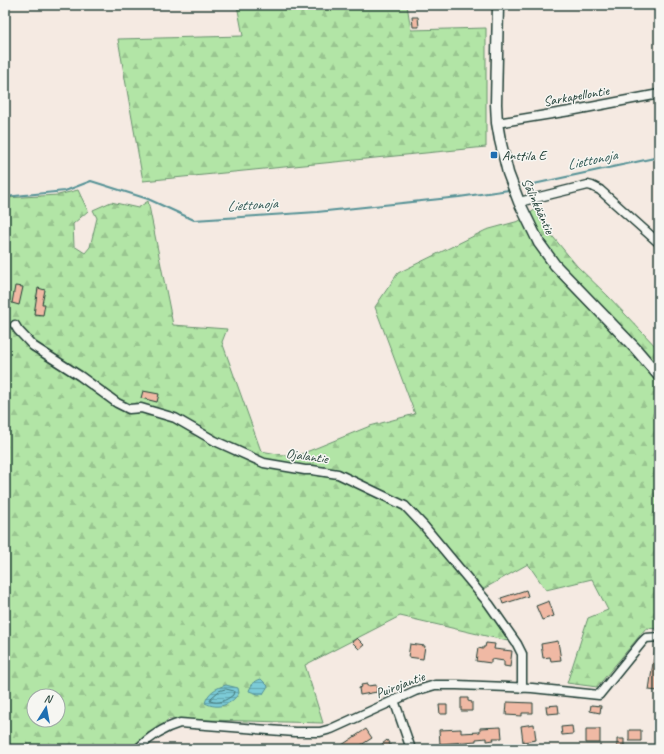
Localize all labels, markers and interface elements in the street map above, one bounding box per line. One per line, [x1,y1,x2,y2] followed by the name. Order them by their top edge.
[542,82,611,110] street label: Sarkapellontie
[565,145,621,175] water label: Liettonoja
[502,147,547,164] place label: Anttila E
[489,150,499,160] marker: Anttila E
[518,175,559,238] street label: Sälinkääntie
[226,194,280,216] water label: Liettonoja
[285,445,331,468] street label: Ojalantie
[373,667,428,702] street label: Puirojantie
[26,688,66,728] north arrow
[43,691,55,706] text: N

